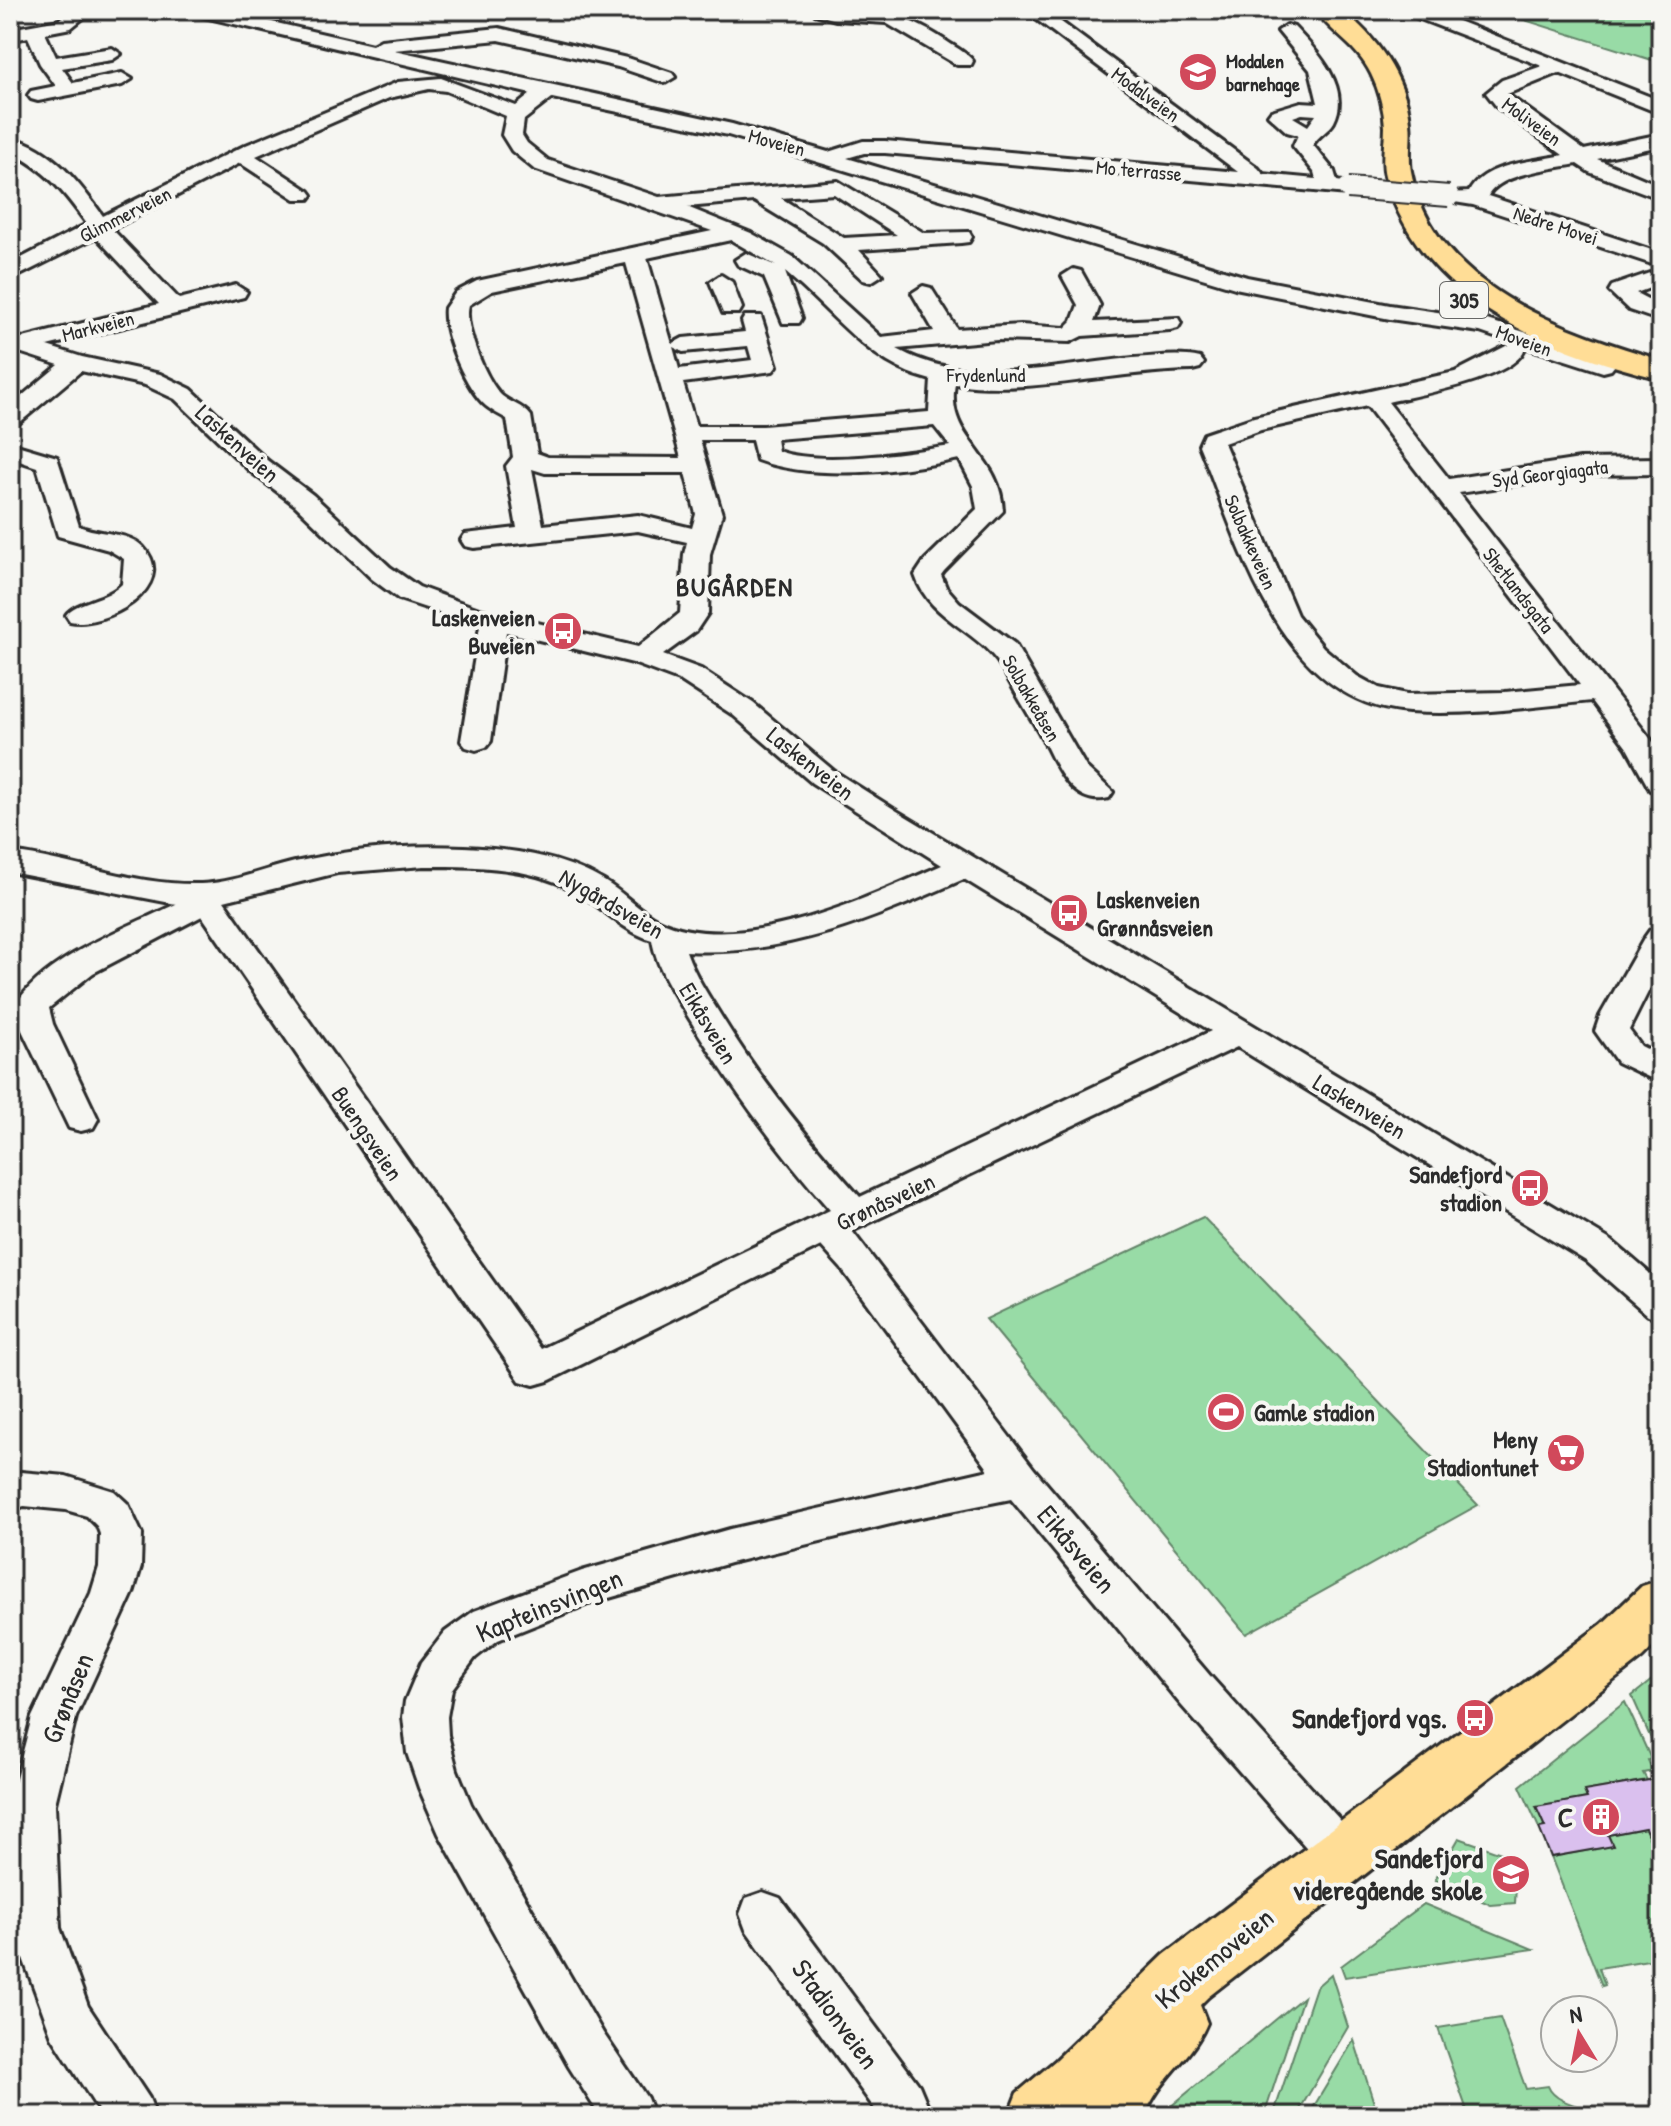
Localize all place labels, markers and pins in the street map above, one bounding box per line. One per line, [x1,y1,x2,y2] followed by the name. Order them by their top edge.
[1226,47,1300,98] place label: Modalen barnehage
[1177,51,1219,93] school or university icon: Modalen barnehage
[432,601,535,661] place label: Laskenveien Buveien
[542,610,584,652] bus stop icon: Laskenveien Buveien
[1097,883,1213,943] place label: Laskenveien Grønnåsveien
[1048,892,1090,934] bus stop icon: Laskenveien Grønnåsveien
[1409,1158,1503,1218] place label: Sandefjord stadion
[1509,1167,1551,1209] bus stop icon: Sandefjord stadion
[1205,1391,1247,1433] sports icon: Gamle stadion
[1254,1396,1375,1428] place label: Gamle stadion
[1428,1423,1539,1483] place label: Meny Stadiontunet
[1545,1432,1587,1474] supermarket icon: Meny Stadiontunet
[1454,1697,1496,1739] bus stop icon: Sandefjord vgs.
[1292,1699,1447,1738] place label: Sandefjord vgs.
[1580,1796,1622,1838] building icon: C
[1558,1798,1573,1836] place label: C
[1294,1839,1484,1910] place label: Sandefjord videregående skole
[1490,1853,1532,1895] school or university icon: Sandefjord videregående skole

